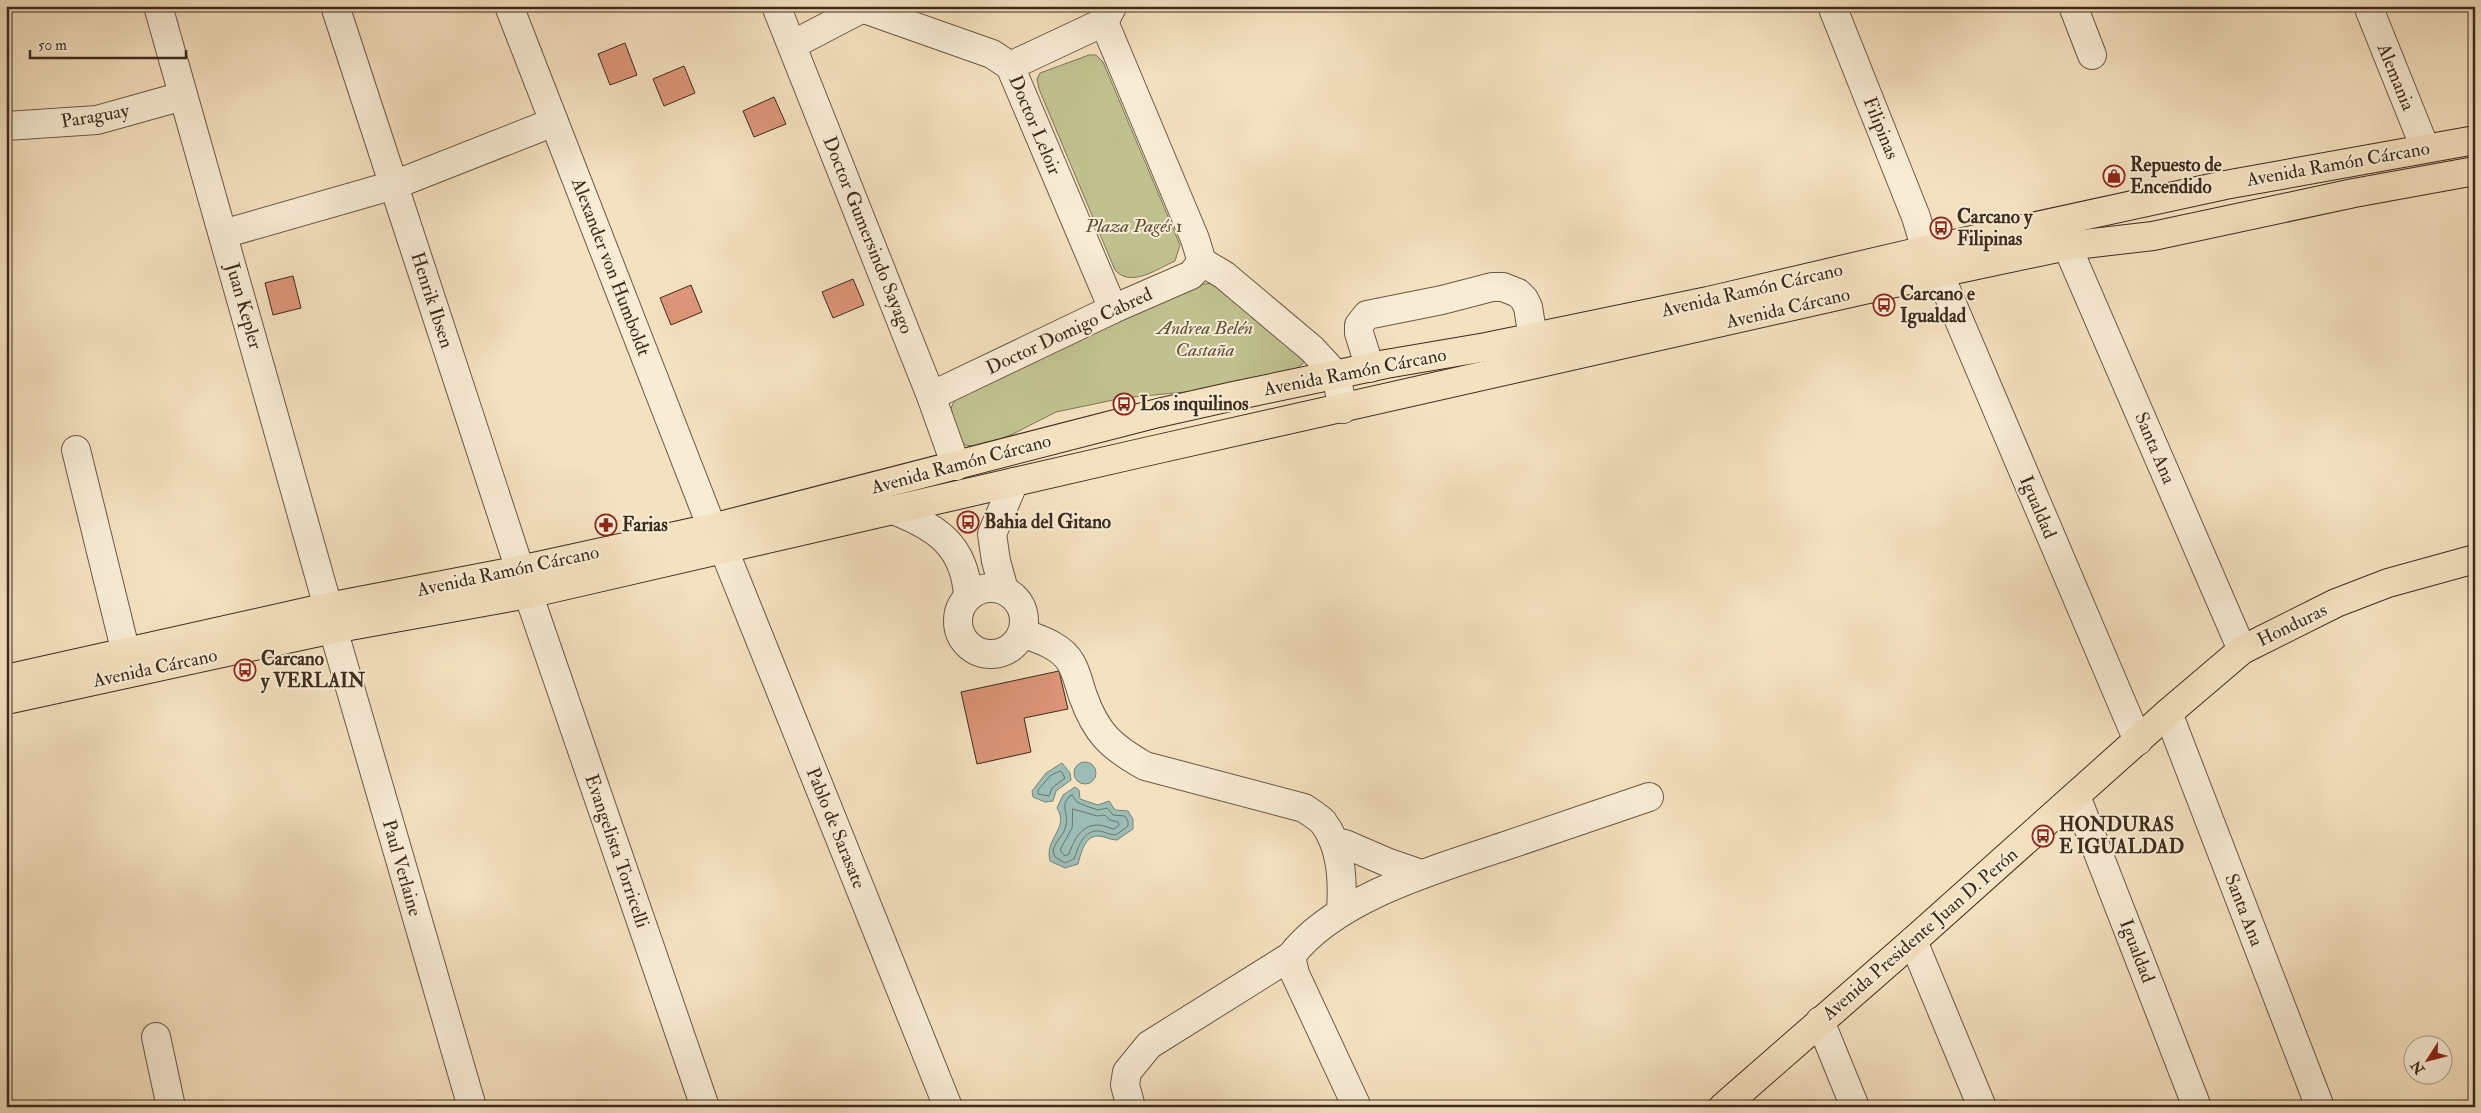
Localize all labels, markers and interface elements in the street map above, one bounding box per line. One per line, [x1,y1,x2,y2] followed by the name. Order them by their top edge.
[30,28,186,60] scale bar
[38,36,67,55] text: 50 m
[2371,39,2420,114] street label: Alemania
[1003,71,1067,179] street label: Doctor Leloir
[1857,93,1904,163] street label: Filipinas
[59,98,132,134] street label: Paraguay
[817,133,919,337] street label: Doctor Gumersindo Sayago
[2244,136,2431,192] street label: Avenida Ramón Cárcano
[2130,153,2222,199] place label: Repuesto de Encendido
[2102,164,2126,188] shop icon: Repuesto de Encendido
[566,174,656,359] street label: Alexander von Humboldt
[1957,205,2033,252] place label: Carcano y Filipinas
[1084,214,1183,238] park label: Plaza Pagés 1
[1929,216,1953,240] bus stop icon: Carcano y Filipinas
[405,249,459,351] street label: Henrik Ibsen
[1658,257,1845,323] street label: Avenida Ramón Cárcano
[219,259,268,352] street label: Juan Kepler
[982,282,1157,380] street label: Doctor Domigo Cabred
[1723,282,1852,334] street label: Avenida Cárcano
[1900,282,1975,329] place label: Carcano e Igualdad
[1872,293,1896,317] bus stop icon: Carcano e Igualdad
[1155,316,1253,362] park label: Andrea Belén Castaña
[1261,343,1448,402] street label: Avenida Ramón Cárcano
[1112,392,1136,416] bus stop icon: Los inquilinos
[1140,392,1249,417] place label: Los inquilinos
[2129,408,2181,488] street label: Santa Ana
[867,428,1054,500] street label: Avenida Ramón Cárcano
[2014,472,2062,543] street label: Igualdad
[956,510,980,534] bus stop icon: Bahia del Gitano
[984,510,1111,534] place label: Bahia del Gitano
[594,513,618,537] pharmacy icon: Farias
[622,513,668,537] place label: Farias
[414,540,601,602] street label: Avenida Ramón Cárcano
[2253,598,2331,652] street label: Honduras
[90,643,219,693] street label: Avenida Cárcano
[260,647,366,694] place label: Carcano y VERLAIN
[233,658,257,682] bus stop icon: Carcano y VERLAIN
[801,764,871,892] street label: Pablo de Sarasate
[579,771,655,931] street label: Evangelista Torricelli
[2059,813,2184,859] place label: HONDURAS E IGUALDAD
[377,817,427,919] street label: Paul Verlaine
[2031,824,2055,848] bus stop icon: HONDURAS E IGUALDAD
[1816,842,2023,1026] street label: Avenida Presidente Juan D. Perón
[2219,870,2269,950] street label: Santa Ana
[2114,916,2160,987] street label: Igualdad
[2404,1036,2454,1086] north arrow
[2407,1057,2429,1078] text: N

